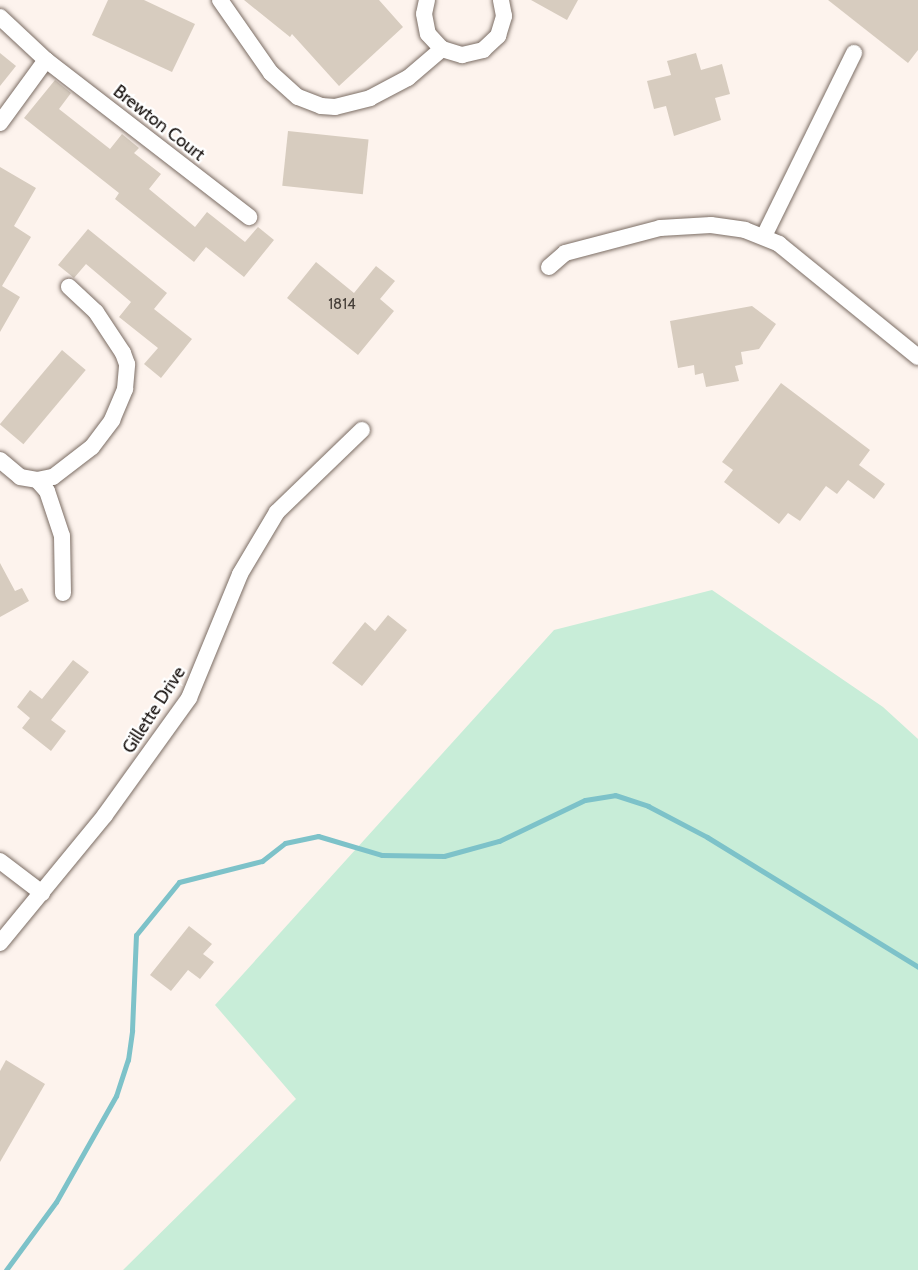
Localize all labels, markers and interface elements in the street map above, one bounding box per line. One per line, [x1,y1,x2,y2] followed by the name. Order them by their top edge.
[109,81,209,165] street label: Brewton Court
[328,296,356,314] house number: 1814
[118,663,190,757] street label: Gillette Drive

